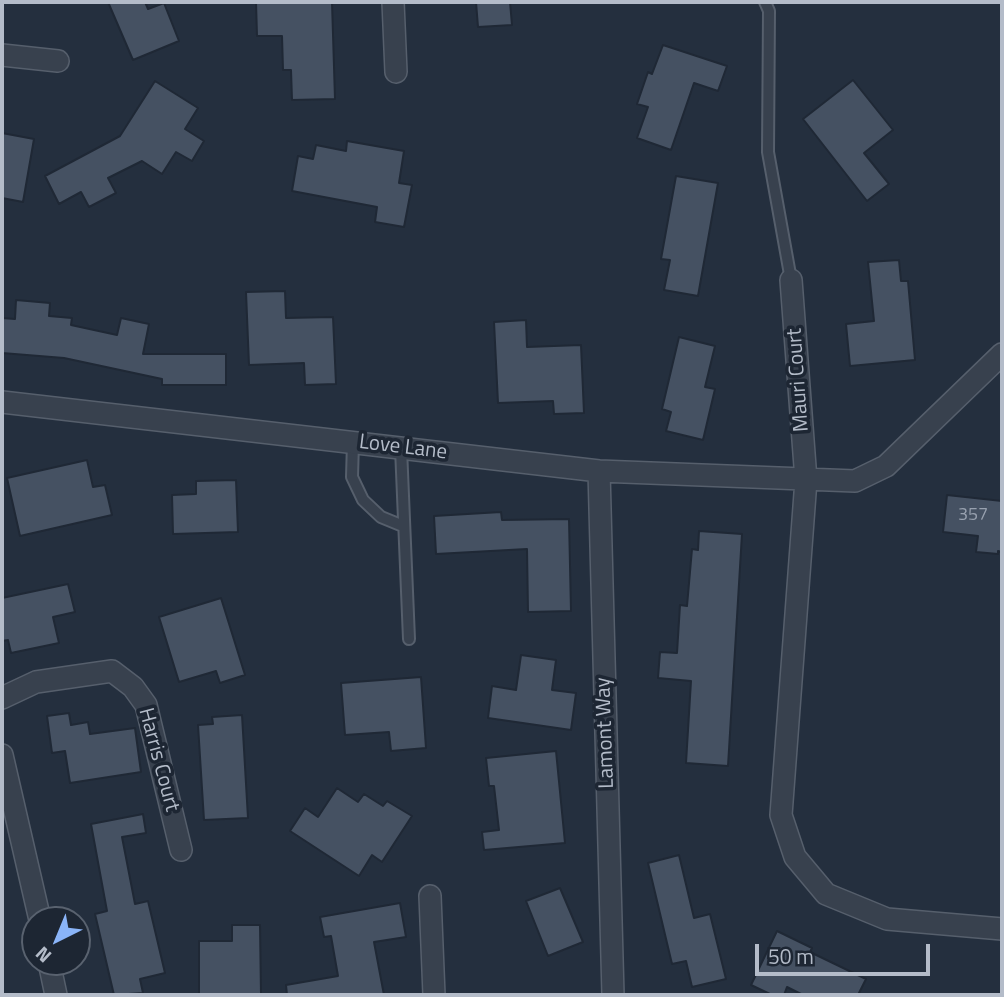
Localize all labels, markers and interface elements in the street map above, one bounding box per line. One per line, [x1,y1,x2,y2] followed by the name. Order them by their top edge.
[783,327,815,433] street label: Mauri Court
[358,430,448,466] street label: Love Lane
[958,505,988,527] house number: 357
[591,677,621,789] street label: Lamont Way
[132,705,184,815] street label: Harris Court
[21,906,91,976] north arrow
[759,930,934,974] scale bar
[28,940,57,970] text: N
[768,940,814,972] text: 50 m

